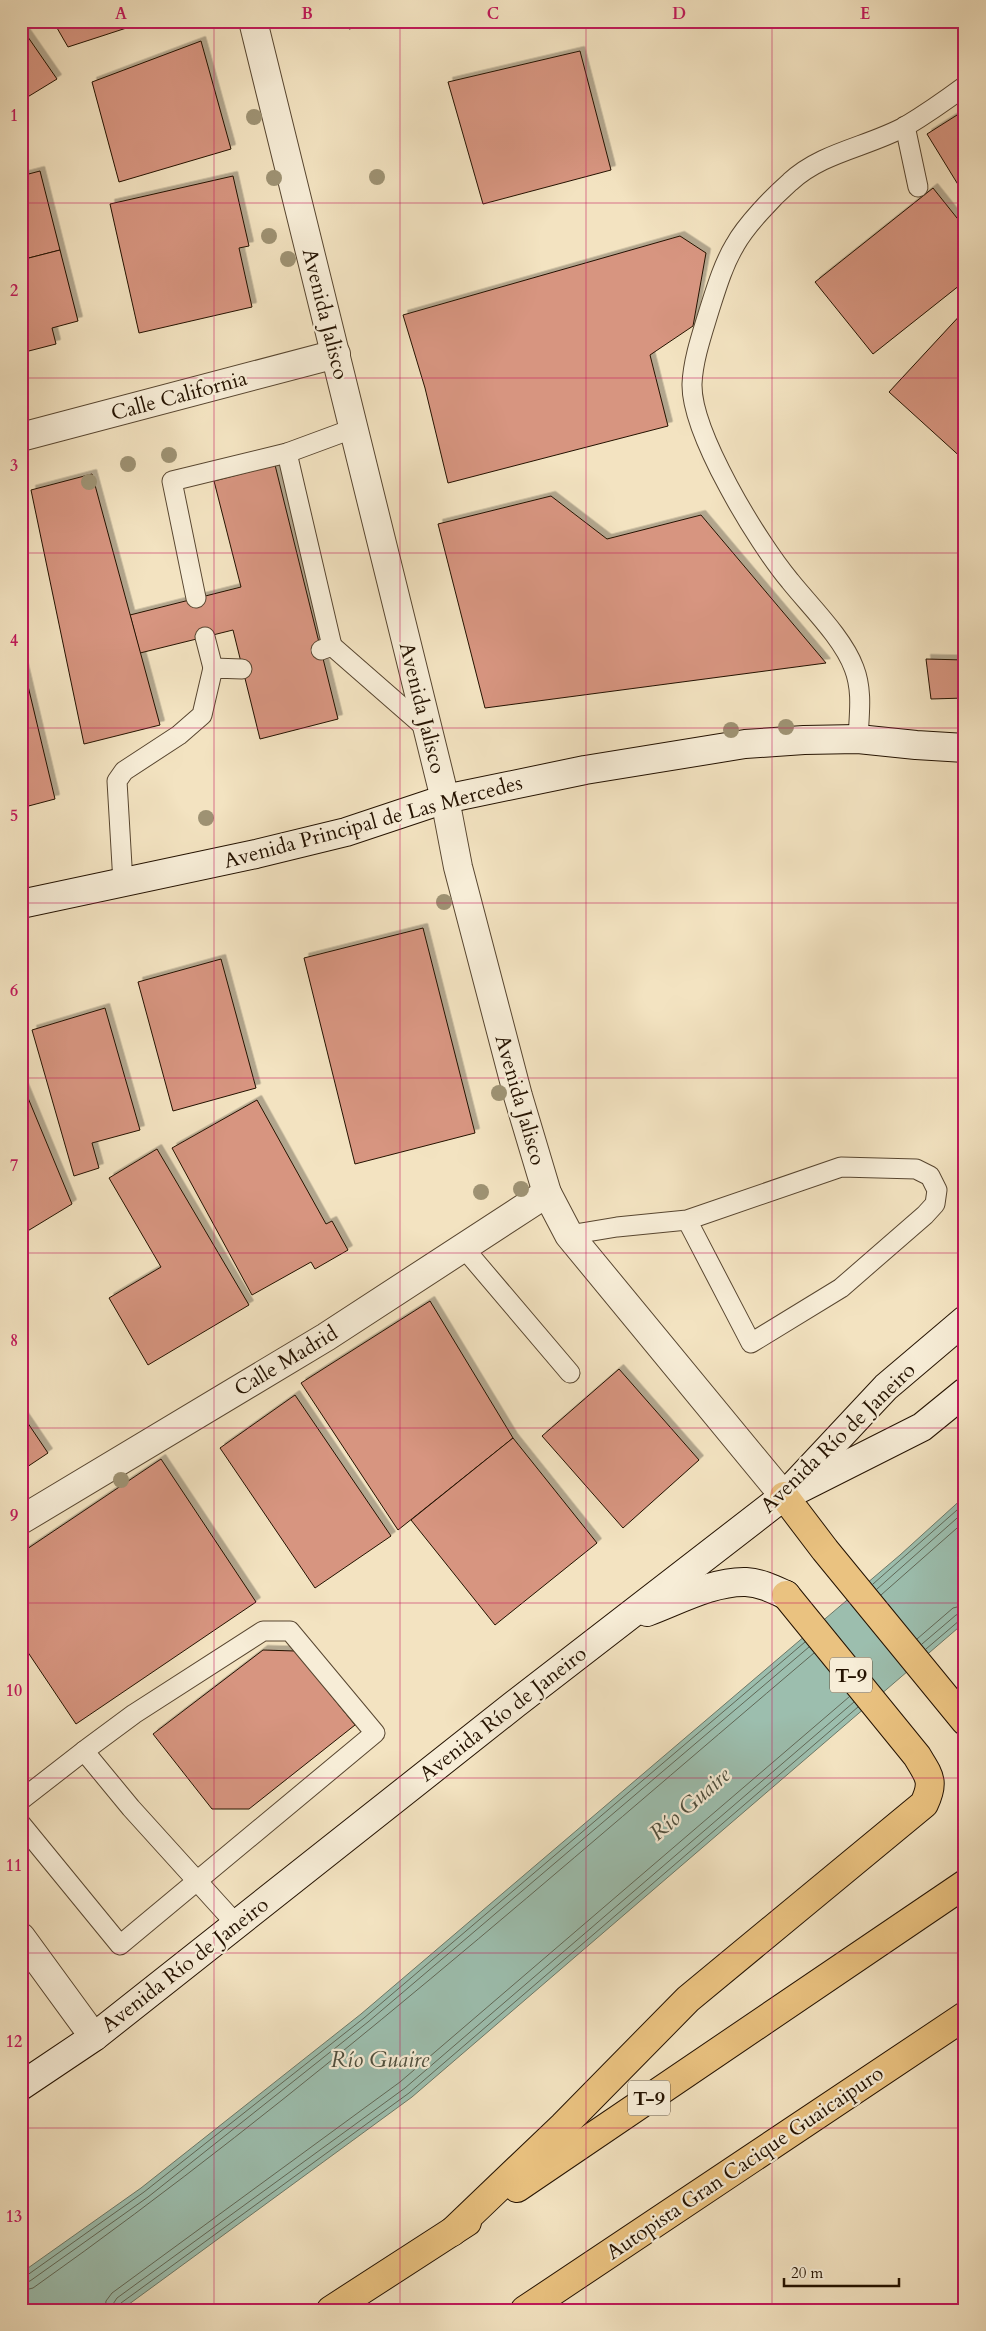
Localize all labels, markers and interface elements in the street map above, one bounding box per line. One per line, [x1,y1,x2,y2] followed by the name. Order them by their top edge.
[115,3,127,25] text: A
[301,3,313,25] text: B
[487,3,499,25] text: C
[672,3,686,25] text: D
[860,3,870,25] text: E
[10,105,18,127] text: 1
[295,245,355,383] street label: Avenida Jalisco
[10,280,18,302] text: 2
[108,364,250,428] street label: Calle California
[10,455,18,477] text: 3
[10,630,18,652] text: 4
[392,639,452,777] street label: Avenida Jalisco
[220,768,526,876] street label: Avenida Principal de Las Mercedes
[10,805,18,827] text: 5
[10,980,18,1002] text: 6
[488,1031,552,1169] street label: Avenida Jalisco
[10,1155,18,1177] text: 7
[229,1319,343,1403] street label: Calle Madrid
[10,1330,18,1352] text: 8
[754,1356,922,1520] street label: Avenida Río de Janeiro
[10,1505,18,1527] text: 9
[413,1639,593,1789] street label: Avenida Río de Janeiro
[830,1658,872,1692] road number: T-9
[6,1680,22,1702] text: 10
[643,1760,737,1848] water label: Río Guaire
[6,1855,22,1877] text: 11
[95,1890,275,2040] street label: Avenida Río de Janeiro
[6,2031,22,2053] text: 12
[331,2045,430,2075] water label: Río Guaire
[601,2059,889,2267] street label: Autopista Gran Cacique Guaicaipuro
[628,2080,670,2116] road number: T-9
[6,2206,22,2228] text: 13
[784,2256,898,2288] scale bar
[791,2263,823,2283] text: 20 m

